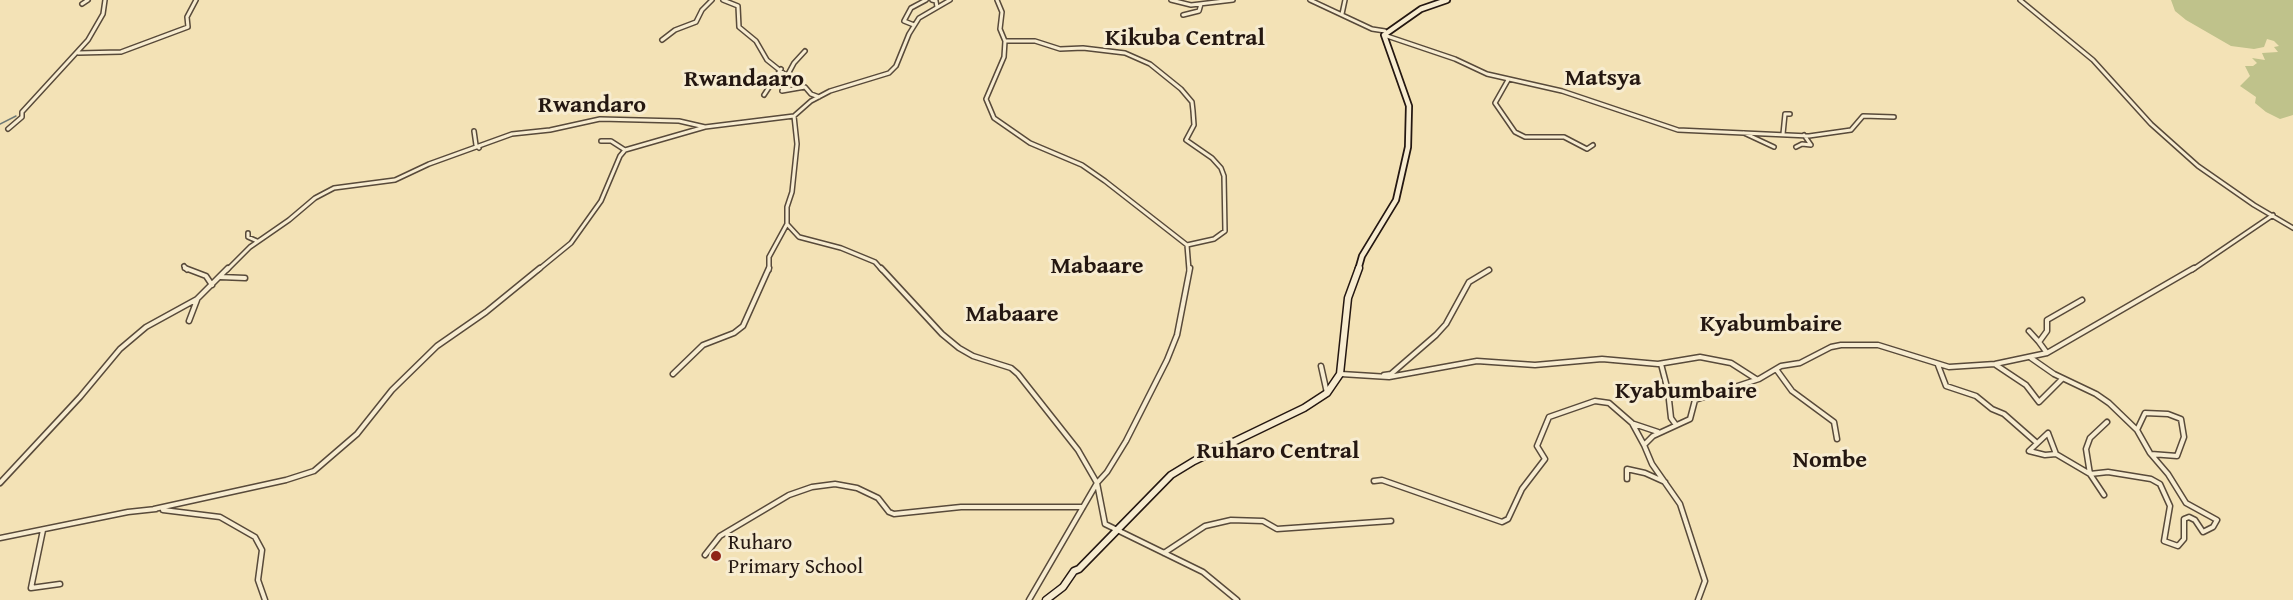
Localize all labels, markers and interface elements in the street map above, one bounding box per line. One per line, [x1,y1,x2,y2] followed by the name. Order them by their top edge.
[1105,25,1265,53] district label: Kikuba Central
[1565,65,1641,93] district label: Matsya
[684,66,804,94] district label: Rwandaaro
[538,92,646,120] district label: Rwandaro
[1050,253,1144,281] district label: Mabaare
[965,301,1059,329] district label: Mabaare
[1700,311,1842,339] district label: Kyabumbaire
[1615,378,1757,406] district label: Kyabumbaire
[1196,438,1360,466] district label: Ruharo Central
[1793,447,1867,475] district label: Nombe
[728,531,863,581] place label: Ruharo Primary School
[709,549,723,563] marker: Ruharo Primary School

